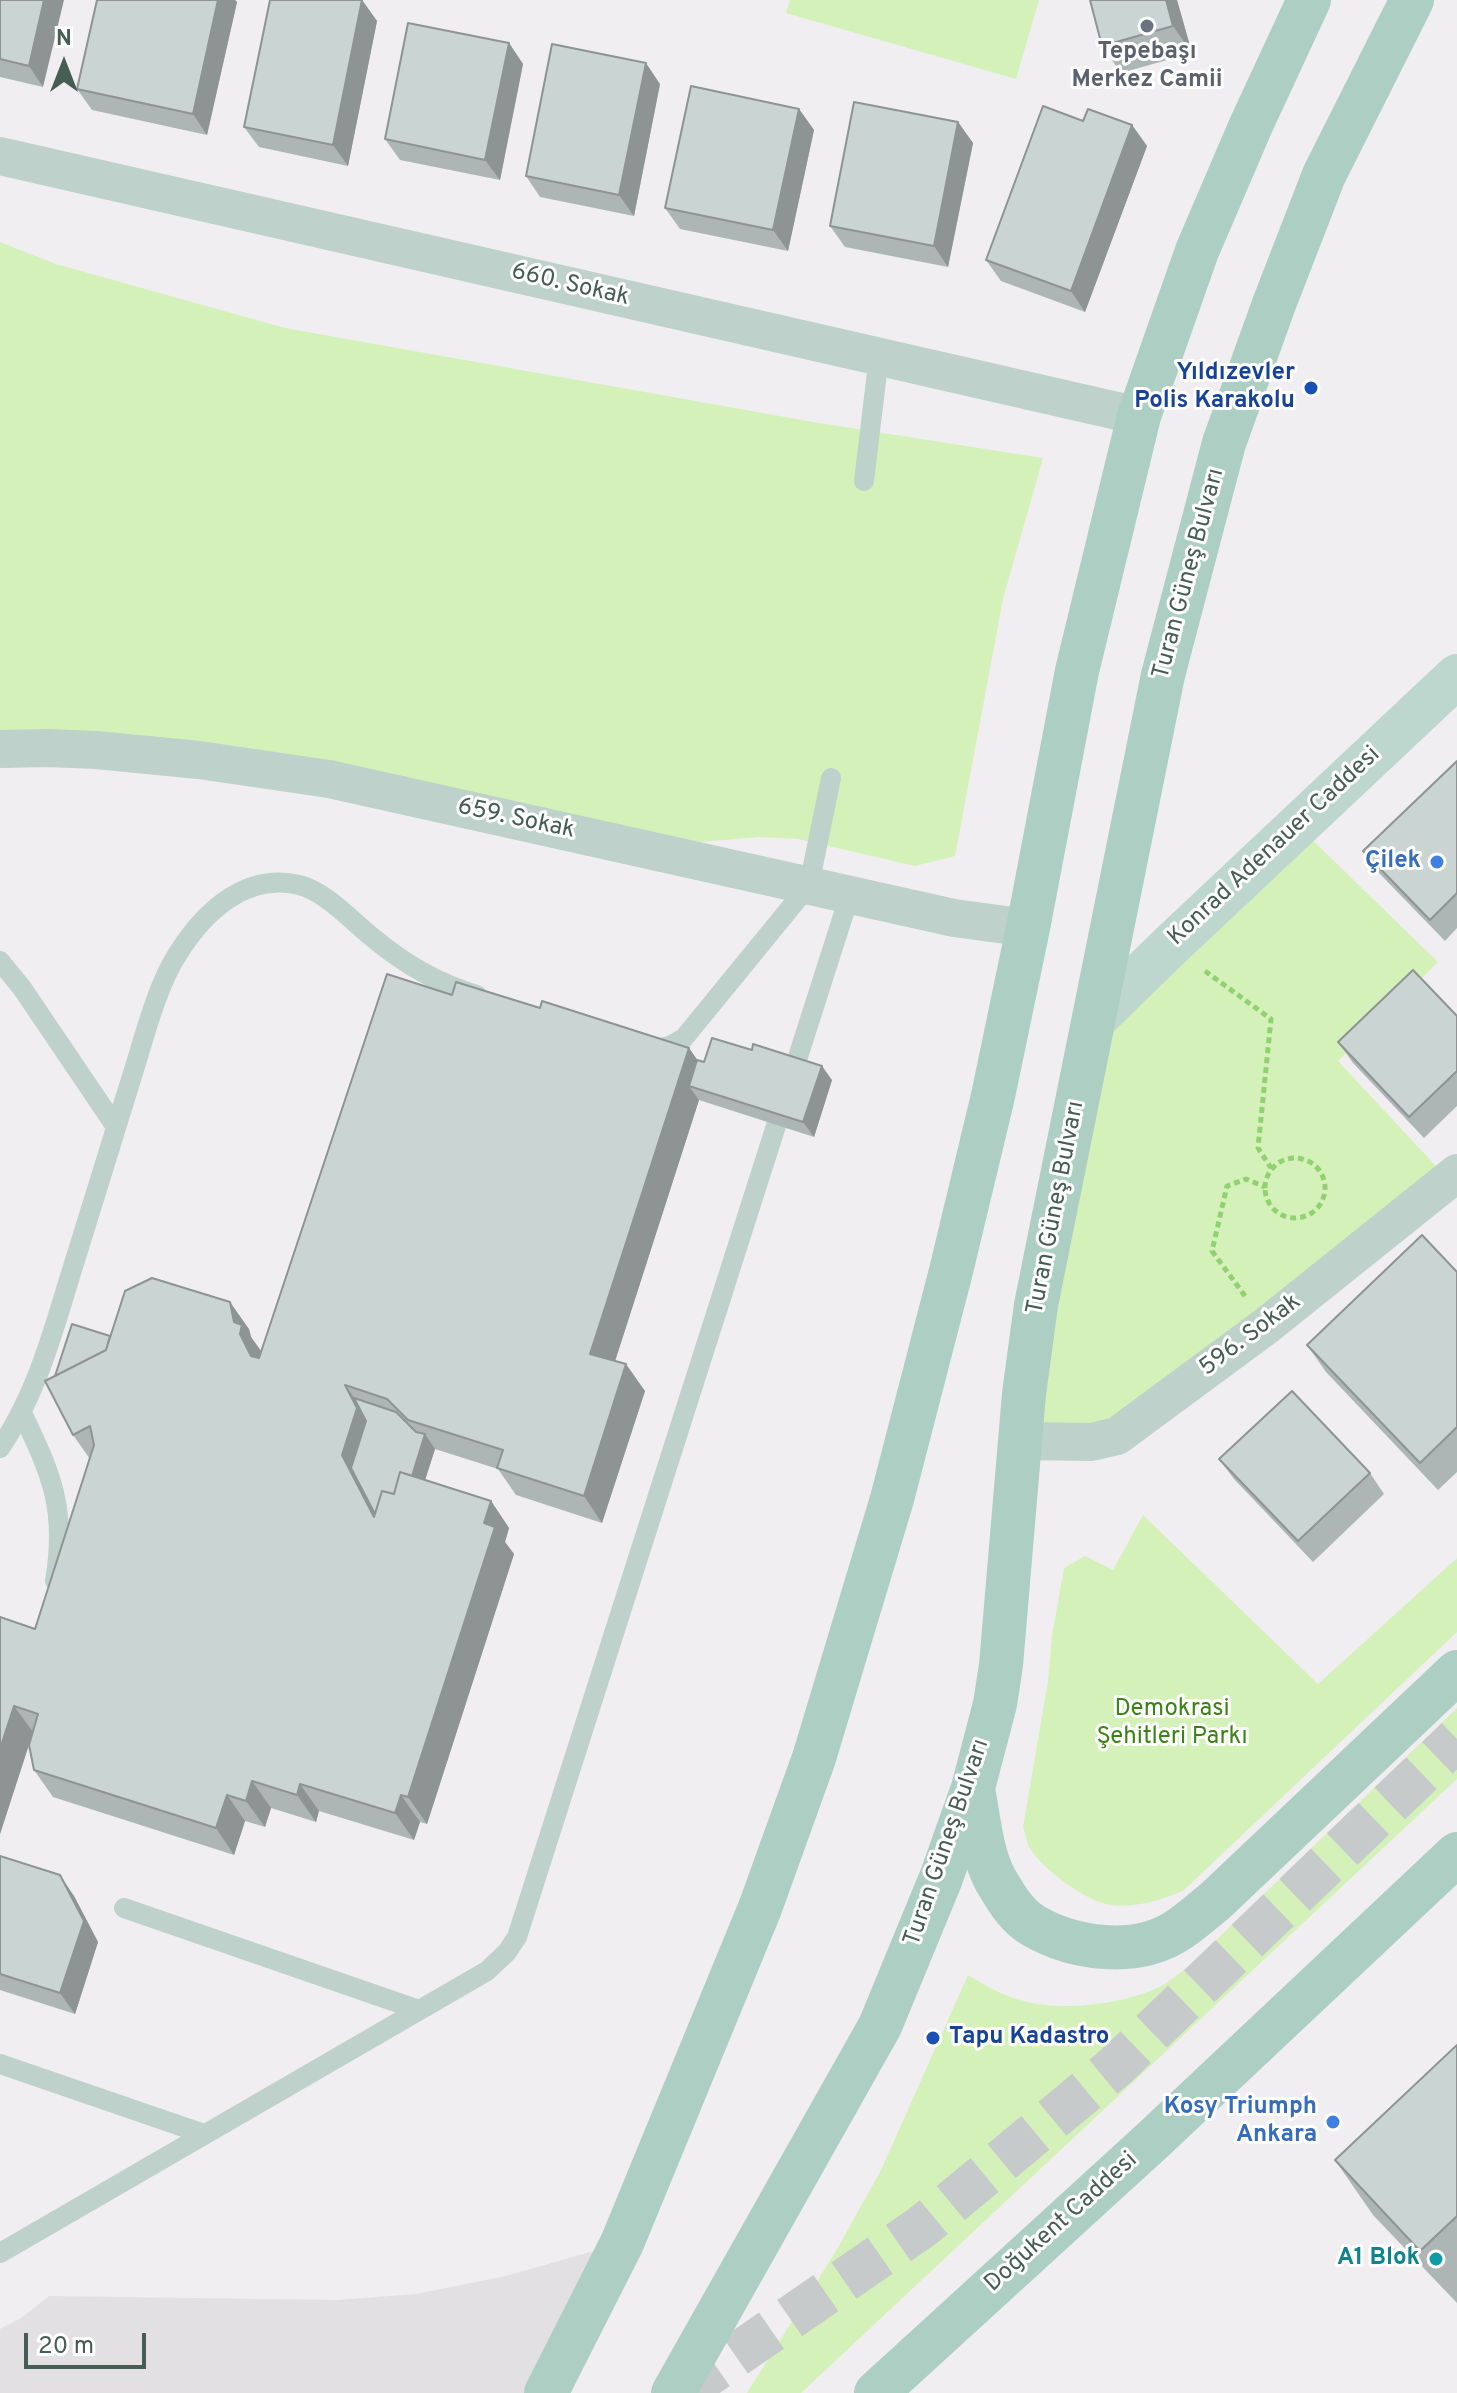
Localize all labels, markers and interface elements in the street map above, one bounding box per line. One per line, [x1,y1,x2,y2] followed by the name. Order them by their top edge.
[1138,17,1156,35] marker: Tepebaşı Merkez Camii
[24,24,104,104] north arrow
[56,26,72,53] text: N
[1071,39,1223,95] place label: Tepebaşı Merkez Camii
[508,258,632,314] street label: 660. Sokak
[1134,360,1295,416] place label: Yıldızevler Polis Karakolu
[1302,379,1320,397] marker: Yıldızevler Polis Karakolu
[1148,466,1232,682] street label: Turan Güneş Bulvarı
[1163,741,1387,953] street label: Konrad Adenauer Caddesi
[455,794,577,846] street label: 659. Sokak
[1365,848,1421,876] place label: Çilek
[1428,853,1446,871] marker: Çilek
[1022,1099,1092,1317] street label: Turan Güneş Bulvarı
[1195,1289,1307,1383] street label: 596. Sokak
[1096,1696,1248,1752] park label: Demokrasi Şehitleri Parkı
[899,1736,997,1950] street label: Turan Güneş Bulvarı
[949,2024,1109,2052] place label: Tapu Kadastro
[924,2029,942,2047] marker: Tapu Kadastro
[1164,2094,1317,2150] place label: Kosy Triumph Ankara
[1324,2113,1342,2131] marker: Kosy Triumph Ankara
[980,2147,1144,2299] street label: Doğukent Caddesi
[1337,2245,1420,2273] place label: A1 Blok
[1427,2250,1445,2268] marker: A1 Blok
[28,2317,150,2367] scale bar
[38,2332,94,2362] text: 20 m

